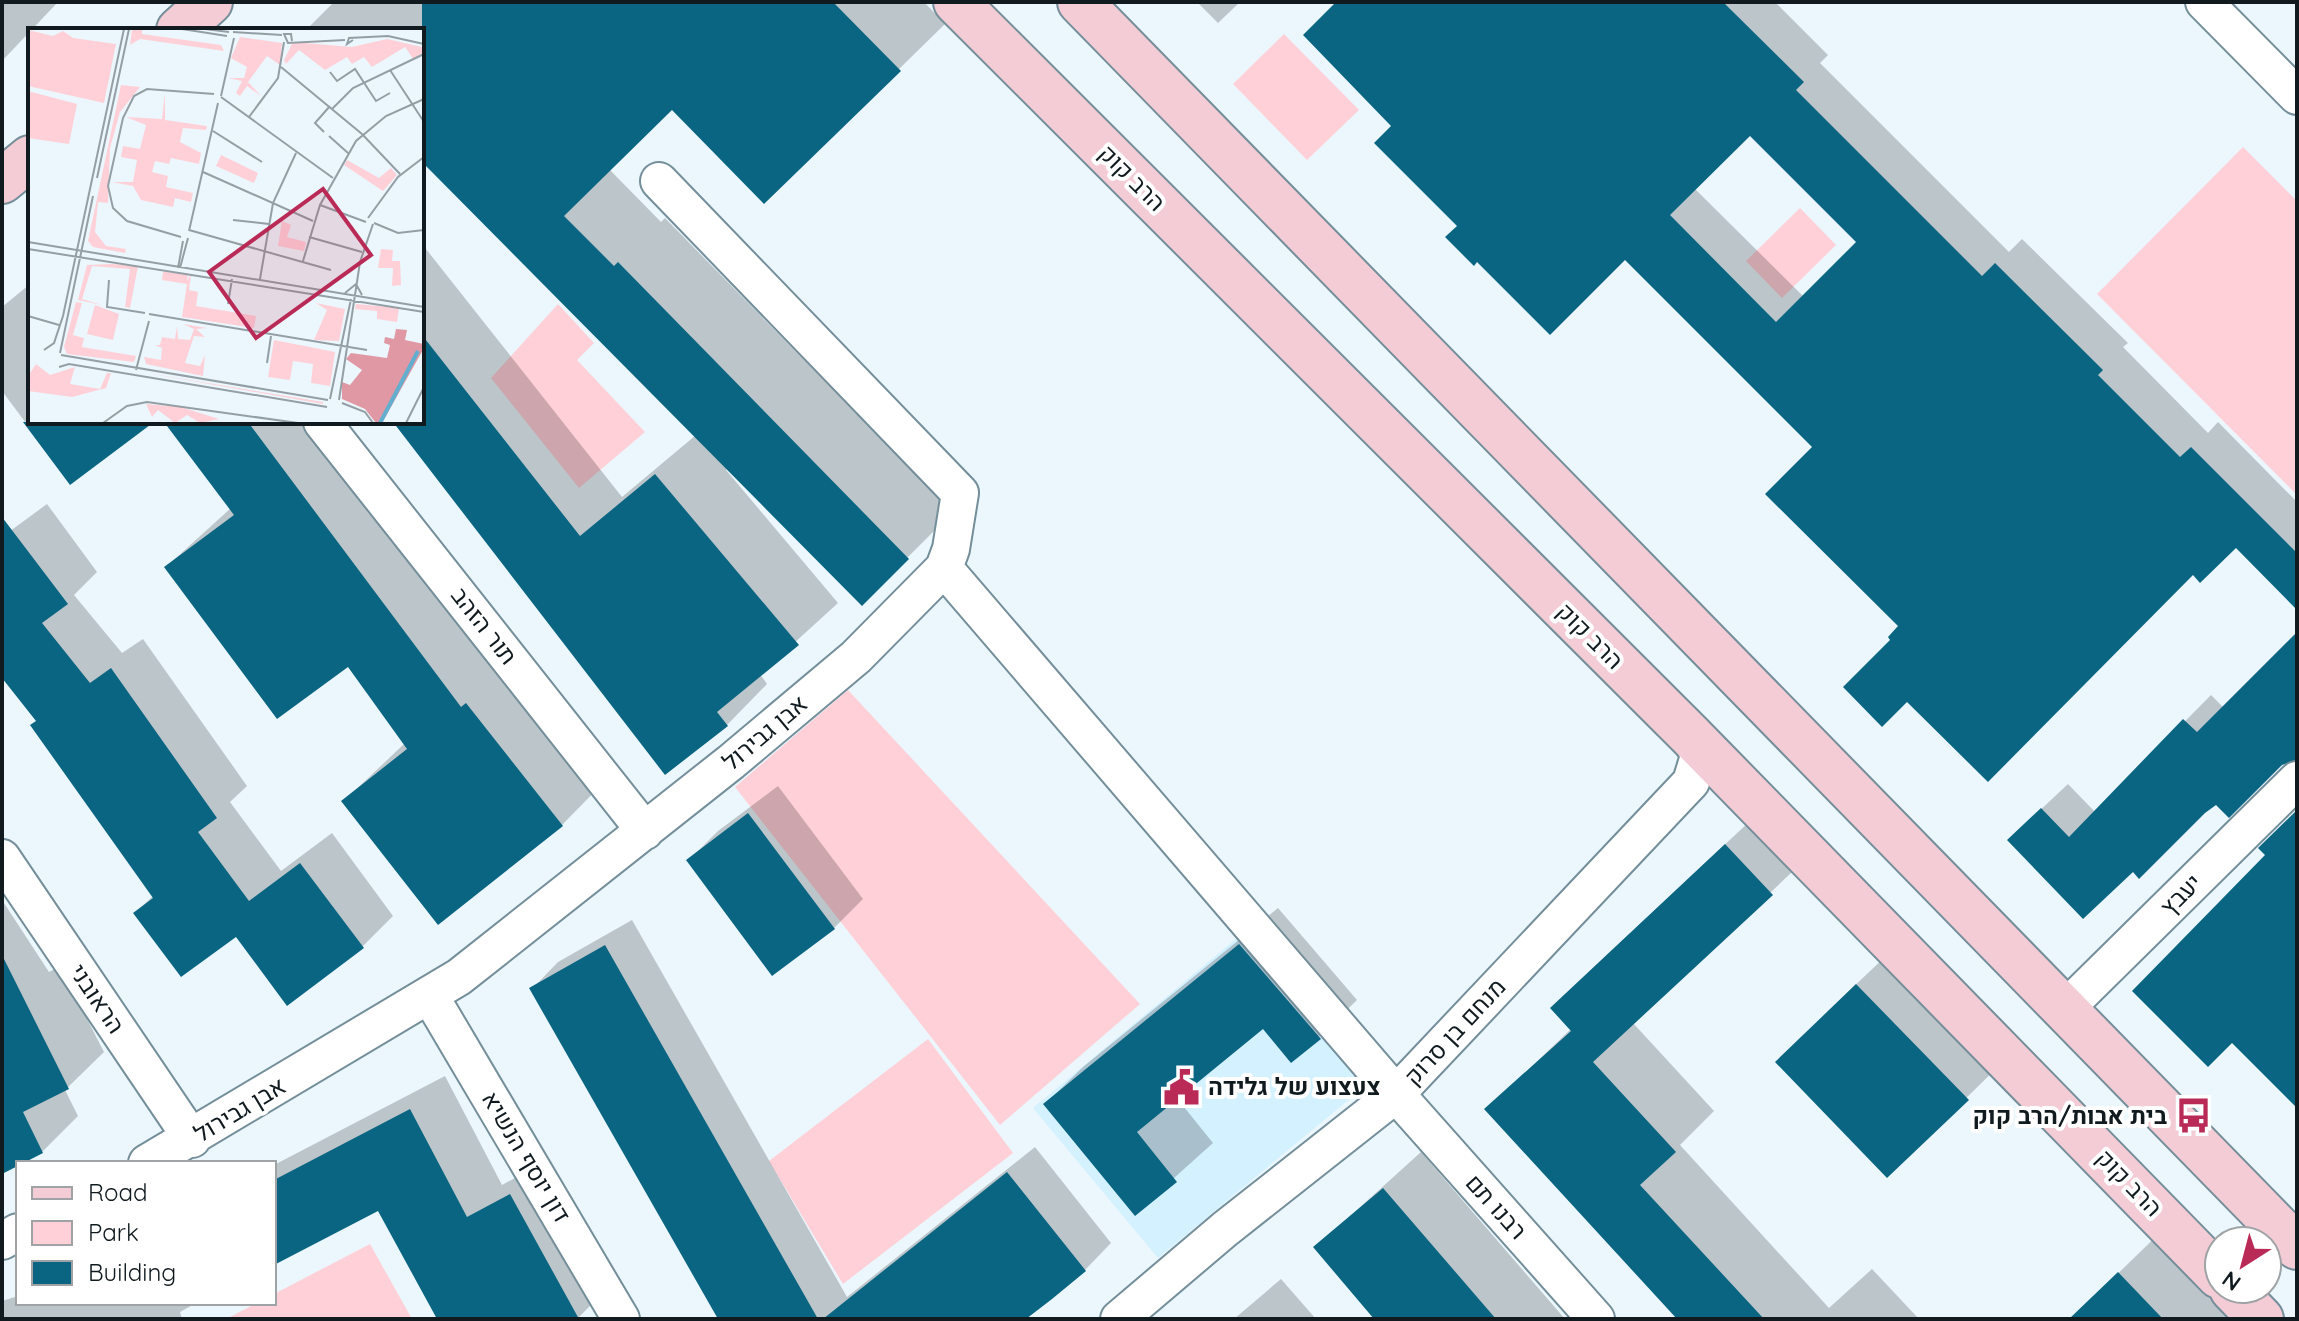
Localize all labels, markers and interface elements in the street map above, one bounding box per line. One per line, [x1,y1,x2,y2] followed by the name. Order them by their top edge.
[28,28,424,424] inset map
[1093,138,1172,217] street label: הרב קוק
[445,581,524,670] street label: תור הזהב
[1551,596,1630,675] street label: הרב קוק
[716,688,813,776] street label: אבן גבירול
[2153,867,2207,921] street label: יעבץ
[64,958,132,1039] street label: הראובני
[1397,972,1511,1091] street label: מנחם בן סרוק
[1163,1068,1201,1106] public building icon: צעצוע של גלידה
[188,1070,291,1148] street label: אבן גבירול
[1208,1071,1381,1101] place label: צעצוע של גלידה
[476,1085,578,1228] street label: דון יוסף הנשיא
[2174,1097,2212,1135] bus stop icon: בית אבות/הרב קוק
[1972,1100,2167,1130] place label: בית אבות/הרב קוק
[2090,1142,2169,1222] street label: הרב קוק
[16,1161,276,1305] legend
[1460,1168,1534,1245] street label: רבנו תם
[88,1177,148,1207] text: Road
[88,1217,139,1247] text: Park
[2203,1225,2283,1305] north arrow
[88,1257,176,1287] text: Building
[2216,1265,2246,1297] text: N

